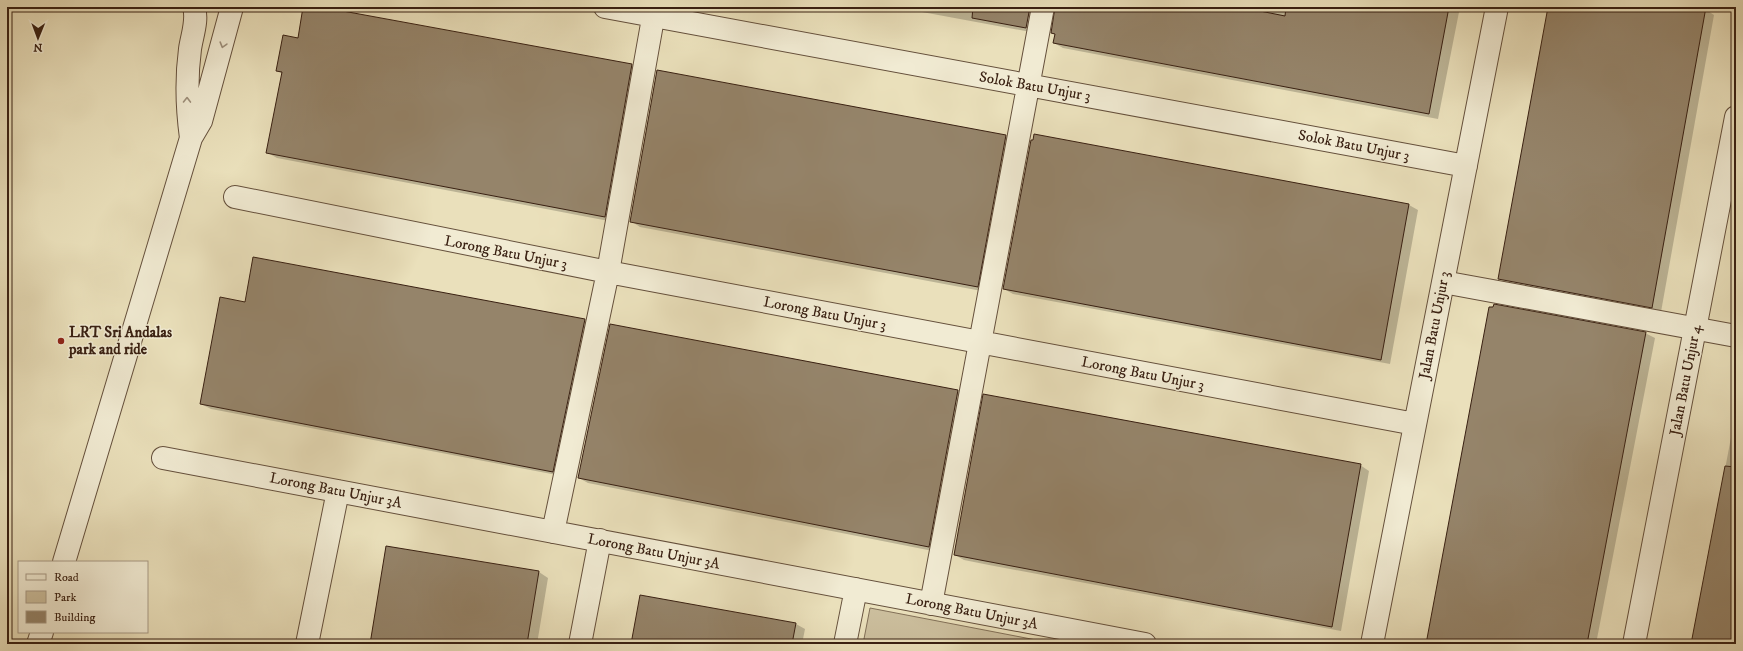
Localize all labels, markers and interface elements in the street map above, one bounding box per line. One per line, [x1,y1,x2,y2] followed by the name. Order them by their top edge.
[18,18,58,58] north arrow
[33,40,42,54] text: N
[219,41,228,48] one-way arrow
[978,67,1092,106] street label: Solok Batu Unjur 3
[183,97,191,103] one-way arrow
[1297,125,1411,166] street label: Solok Batu Unjur 3
[443,231,569,274] street label: Lorong Batu Unjur 3
[1414,270,1454,383] street label: Jalan Batu Unjur 3
[762,292,888,335] street label: Lorong Batu Unjur 3
[68,323,172,359] place label: LRT Sri Andalas park and ride
[1665,323,1706,439] street label: Jalan Batu Unjur 4
[56,336,66,346] marker: LRT Sri Andalas park and ride
[1080,352,1206,395] street label: Lorong Batu Unjur 3
[268,468,404,513] street label: Lorong Batu Unjur 3A
[586,529,722,574] street label: Lorong Batu Unjur 3A
[18,561,148,633] legend
[54,570,79,585] text: Road
[904,589,1040,634] street label: Lorong Batu Unjur 3A
[54,590,76,605] text: Park
[54,610,95,625] text: Building

